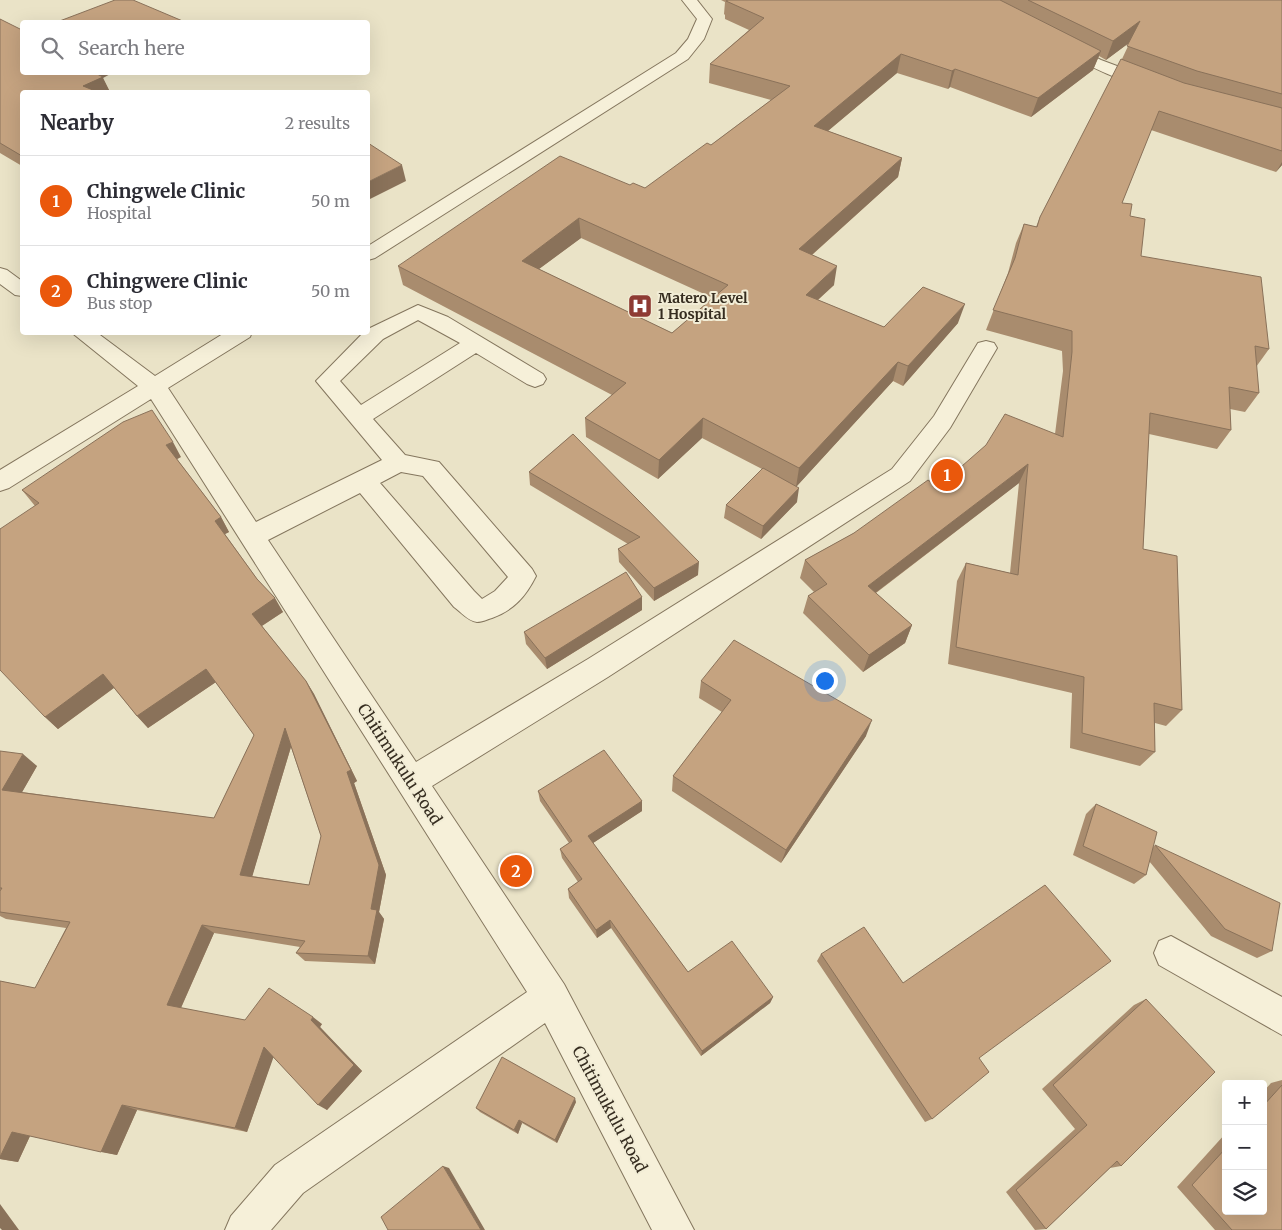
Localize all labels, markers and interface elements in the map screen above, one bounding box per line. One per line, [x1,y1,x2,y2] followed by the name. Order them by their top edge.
[20,20,370,75] search box
[38,34,66,62] icon: search
[78,36,185,60] text: Search here
[40,109,114,136] text: Nearby
[285,113,350,133] text: 2 results
[87,179,245,203] text: Chingwele Clinic
[52,191,60,211] text: 1
[311,191,350,211] text: 50 m
[87,203,151,223] text: Hospital
[87,269,248,293] text: Chingwere Clinic
[51,281,61,301] text: 2
[311,281,350,301] text: 50 m
[658,289,748,323] place label: Matero Level 1 Hospital
[87,293,152,313] text: Bus stop
[627,293,653,319] hospital icon: Matero Level 1 Hospital
[931,456,963,494] pin: 1
[812,668,838,694] your location
[353,700,447,829] street label: Chitimukulu Road
[500,852,532,890] pin: 2
[568,1042,652,1176] street label: Chitimukulu Road
[1222,1080,1267,1215] map controls
[1222,1080,1267,1125] button: +
[1222,1125,1267,1170] button: −
[1222,1170,1267,1215] button: layers

